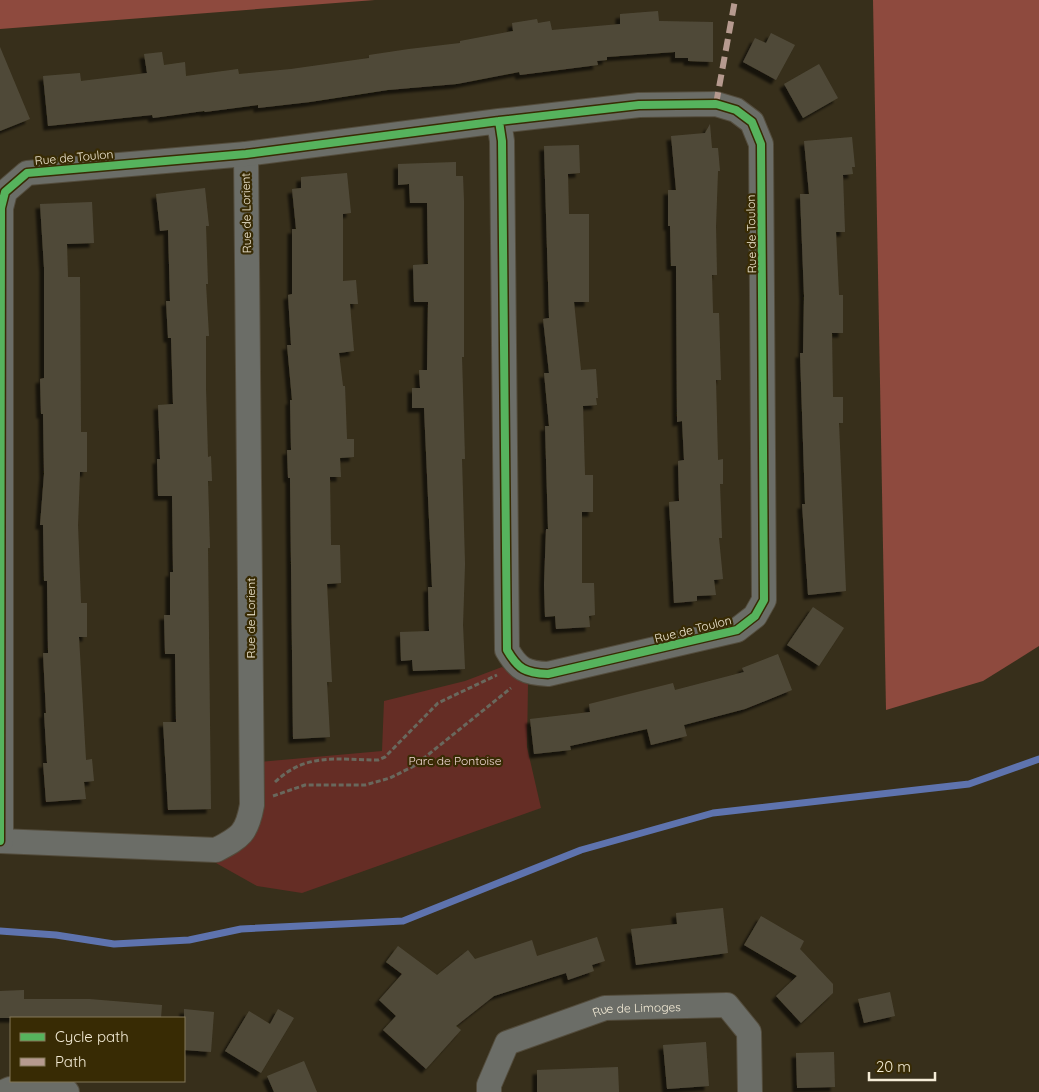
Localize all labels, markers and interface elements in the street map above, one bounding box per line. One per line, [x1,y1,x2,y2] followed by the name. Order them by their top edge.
[34,146,114,168] street label: Rue de Toulon
[238,173,254,253] street label: Rue de Lorient
[743,194,759,274] street label: Rue de Toulon
[243,578,258,658] street label: Rue de Lorient
[653,612,733,646] street label: Rue de Toulon
[409,753,502,768] park label: Parc de Pontoise
[590,999,681,1020] street label: Rue de Limoges
[10,1017,185,1082] legend
[55,1027,129,1046] text: Cycle path
[869,1050,935,1082] scale bar
[55,1052,87,1071] text: Path
[876,1057,911,1076] text: 20 m

